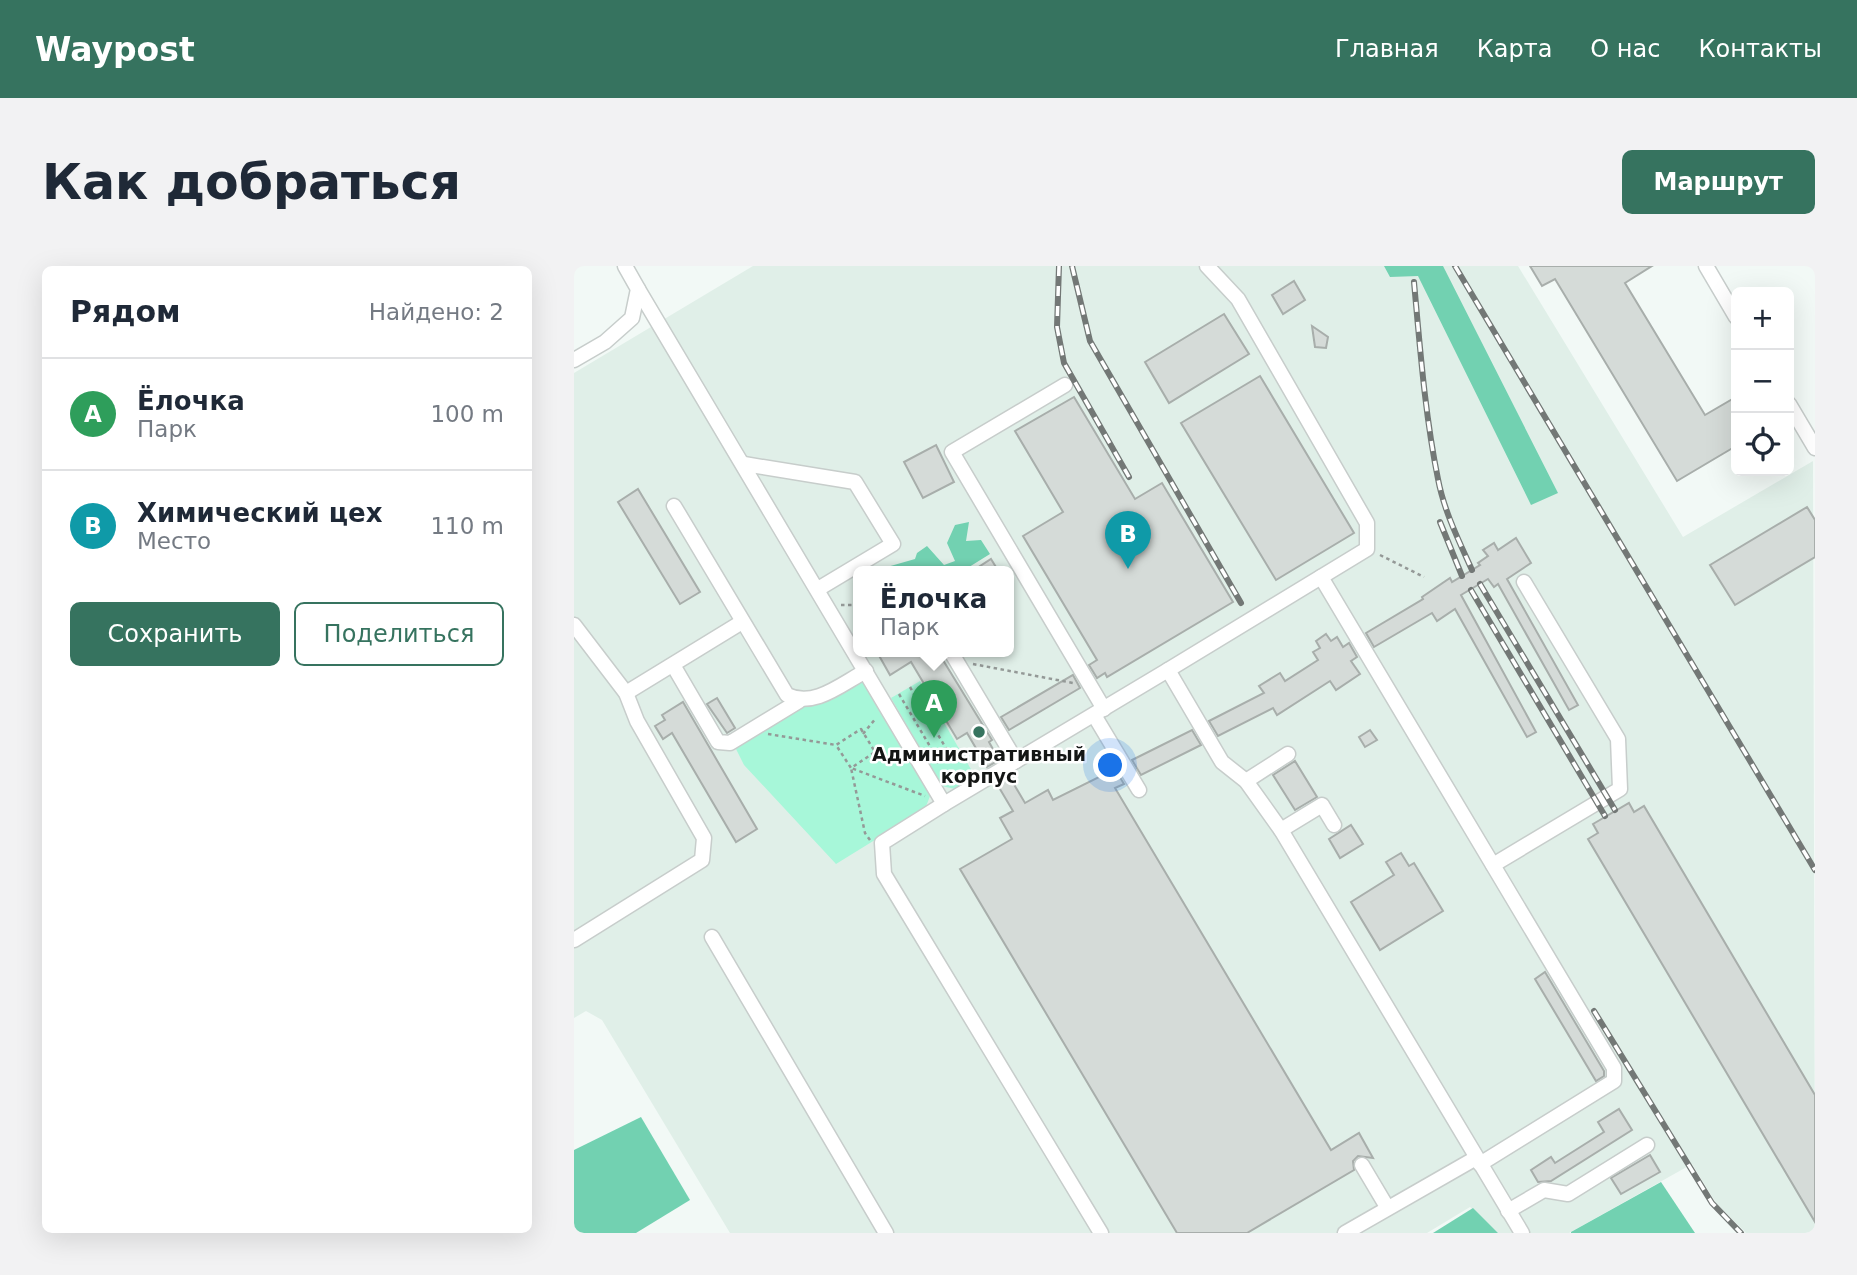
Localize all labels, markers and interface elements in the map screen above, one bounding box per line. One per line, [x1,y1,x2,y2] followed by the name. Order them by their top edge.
[35,30,195,69] text: Waypost
[1335,35,1439,63] text: Главная
[1477,35,1552,63] text: Карта
[1590,35,1660,63] text: О нас
[1698,35,1822,63] text: Контакты
[1622,150,1815,214] button: Маршрут
[42,154,461,211] text: Как добраться
[1731,287,1794,476] map controls
[1731,287,1794,350] button: +
[70,294,181,329] text: Рядом
[369,299,504,325] text: Найдено: 2
[1731,350,1794,413] button: −
[137,386,245,416] text: Ёлочка
[84,401,102,427] text: A
[430,401,504,427] text: 100 m
[1731,413,1794,476] button: locate
[137,416,197,442] text: Парк
[137,498,382,528] text: Химический цех
[1105,511,1151,569] pin: B
[84,513,102,539] text: B
[430,513,504,539] text: 110 m
[137,528,211,554] text: Место
[853,566,1014,657] popup
[880,584,987,614] text: Ёлочка
[70,602,280,666] button: Сохранить
[294,602,504,666] button: Поделиться
[880,614,940,640] text: Парк
[911,680,957,738] pin: A
[971,724,987,740] marker: Административный корпус
[872,743,1086,787] place label: Административный корпус
[1093,748,1127,782] your location

